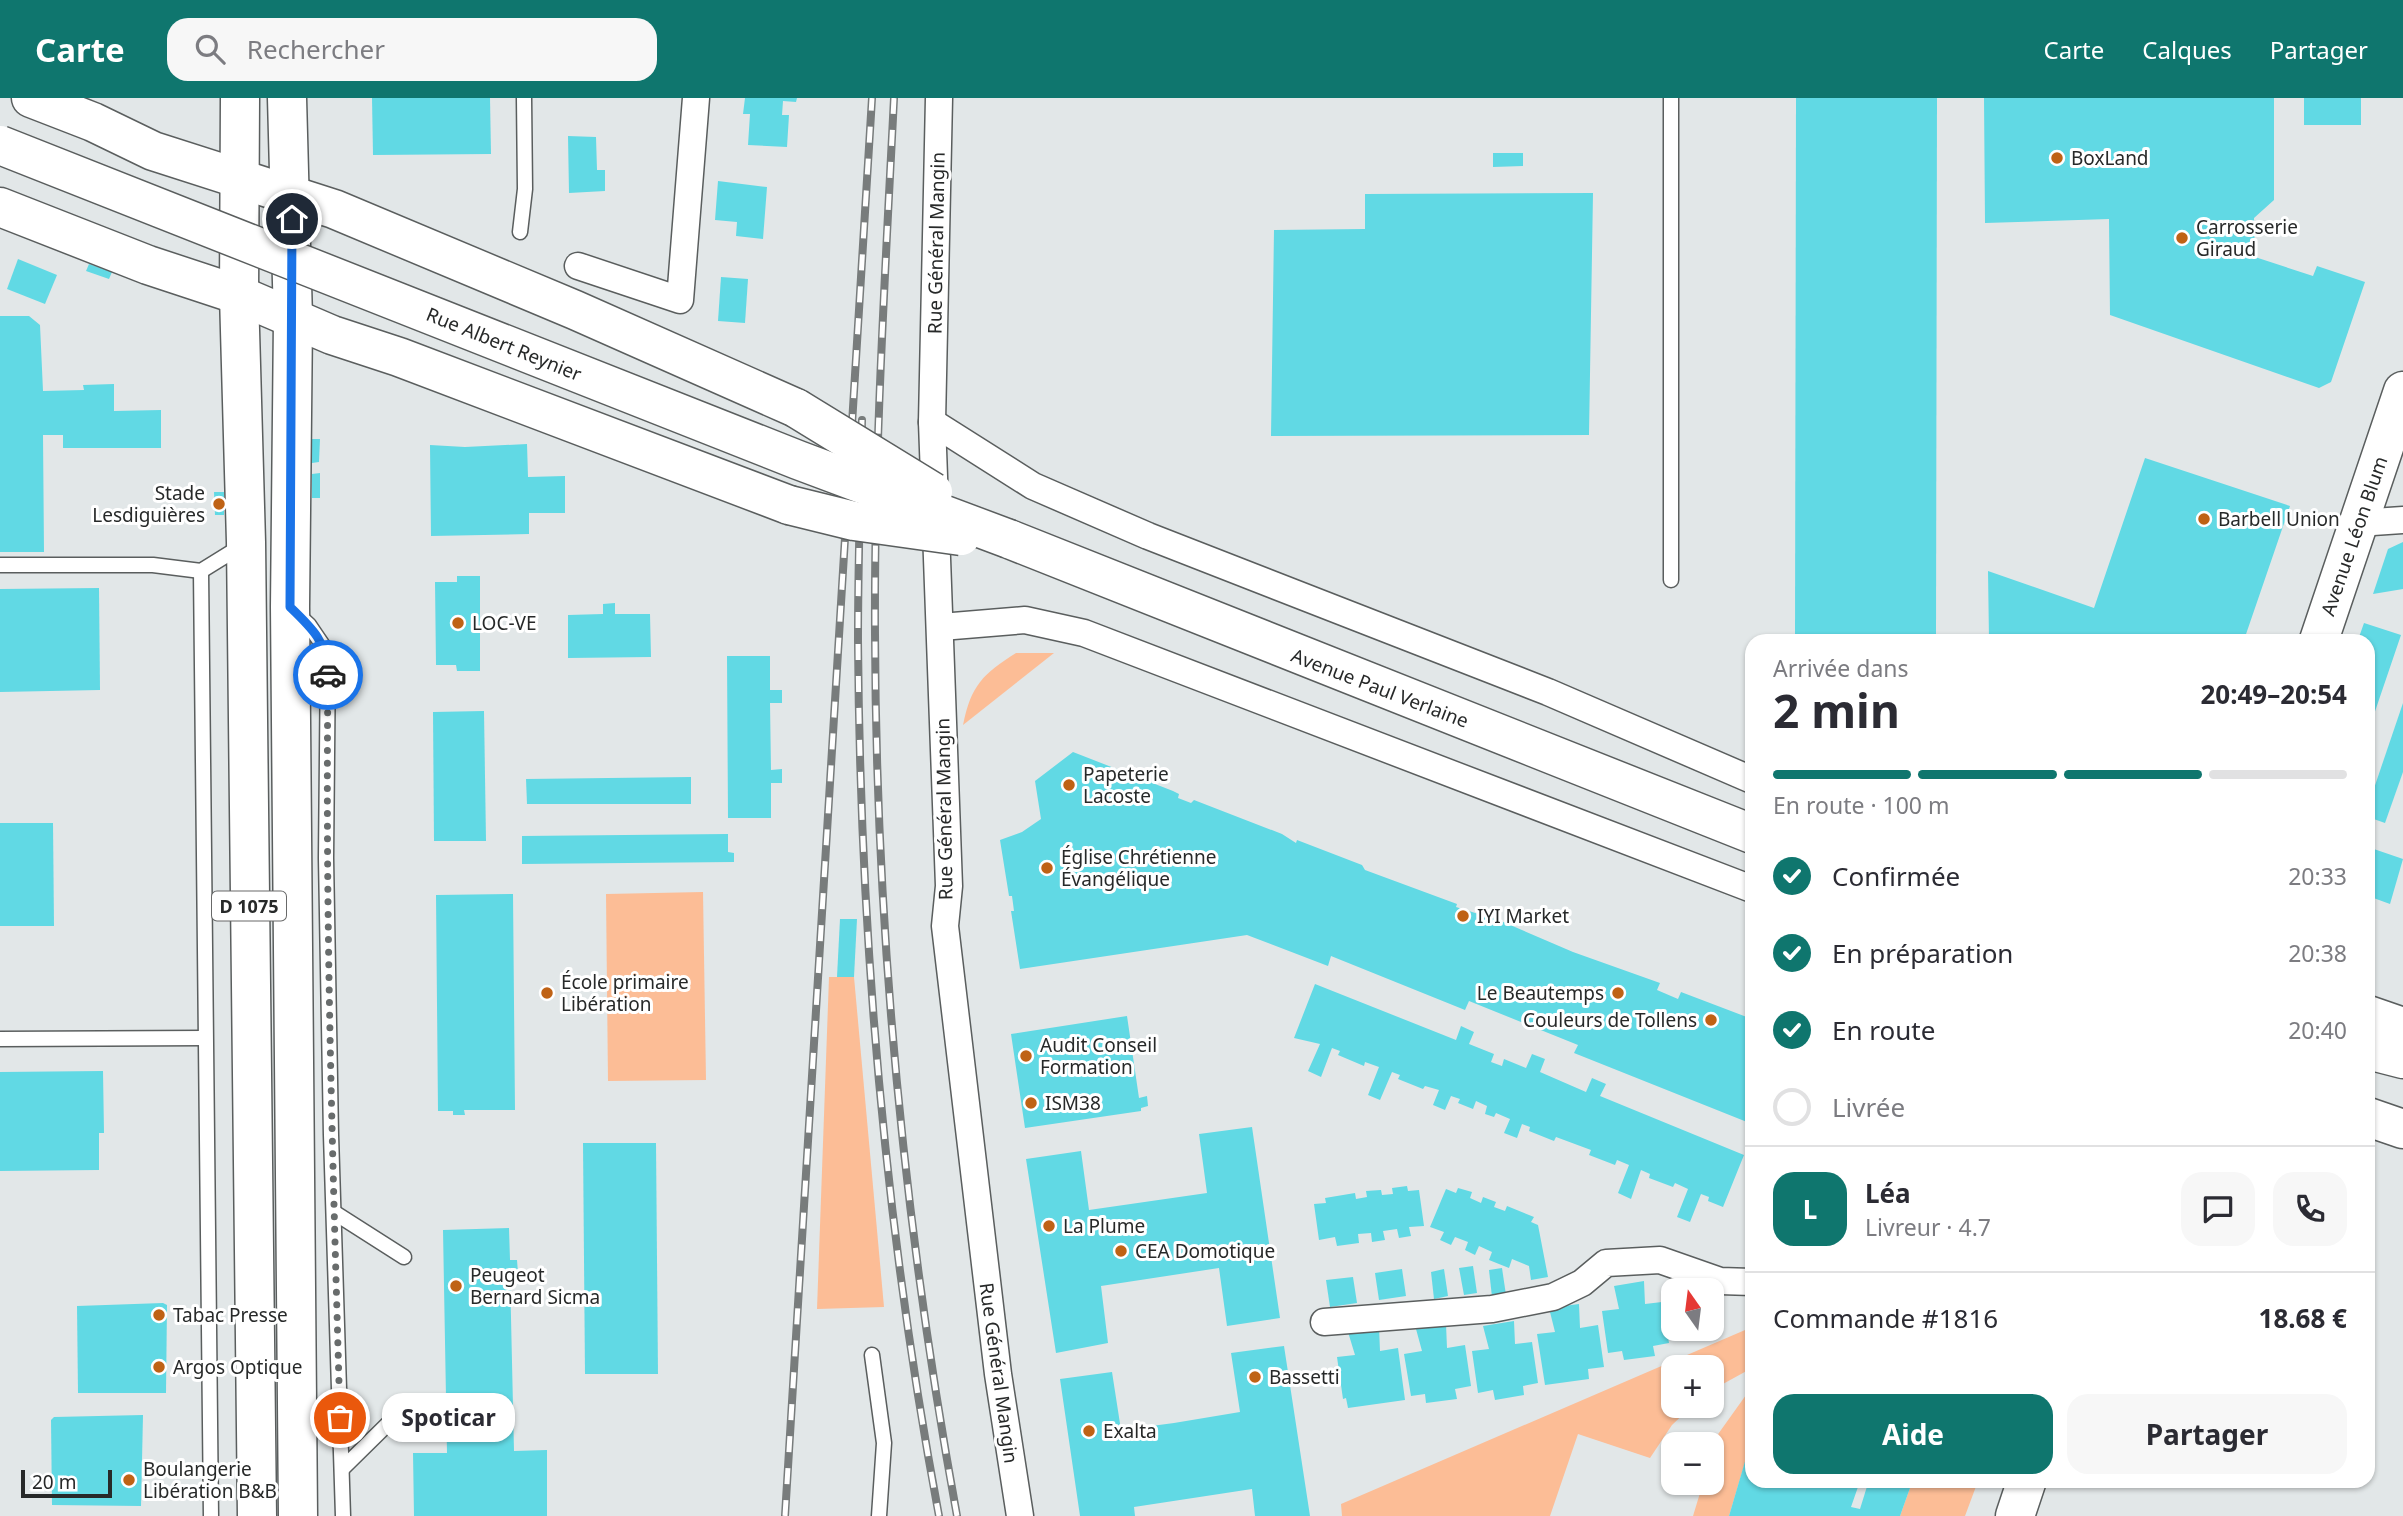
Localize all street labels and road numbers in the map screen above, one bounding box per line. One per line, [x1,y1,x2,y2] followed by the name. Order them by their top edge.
[921,152,951,334] street label: Rue Général Mangin
[422,301,586,387] street label: Rue Albert Reynier
[2314,453,2394,619] street label: Avenue Léon Blum
[1288,642,1472,734] street label: Avenue Paul Verlaine
[929,718,959,900] street label: Rue Général Mangin
[212,892,286,920] road number: D 1075
[973,1281,1025,1465] street label: Rue Général Mangin

